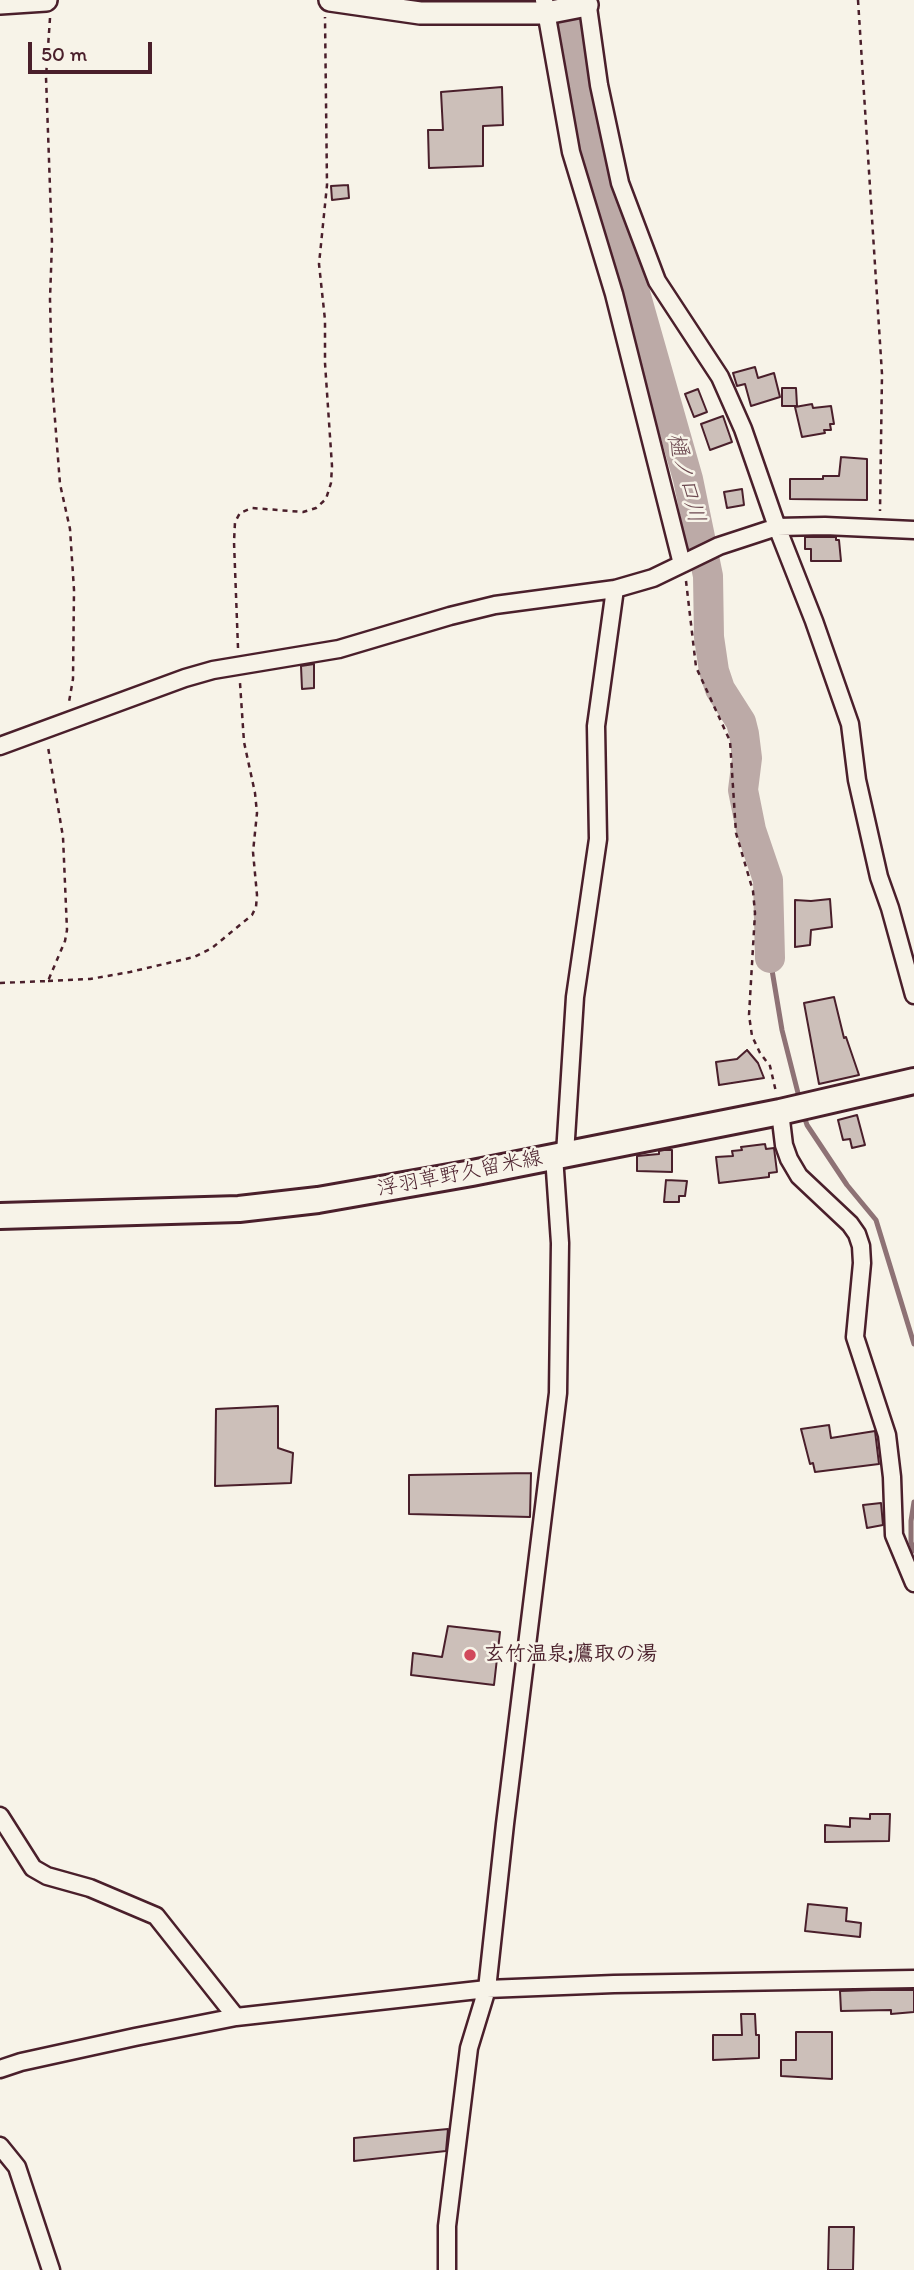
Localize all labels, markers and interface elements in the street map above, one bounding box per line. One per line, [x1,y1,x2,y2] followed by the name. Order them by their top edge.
[32,28,156,72] scale bar
[41,41,87,66] text: 50 m
[660,430,710,526] water label: 樋ノ口川
[375,1146,545,1202] street label: 浮羽草野久留米線
[484,1642,657,1668] place label: 玄竹温泉;鷹取の湯
[462,1647,478,1663] marker: 玄竹温泉;鷹取の湯

